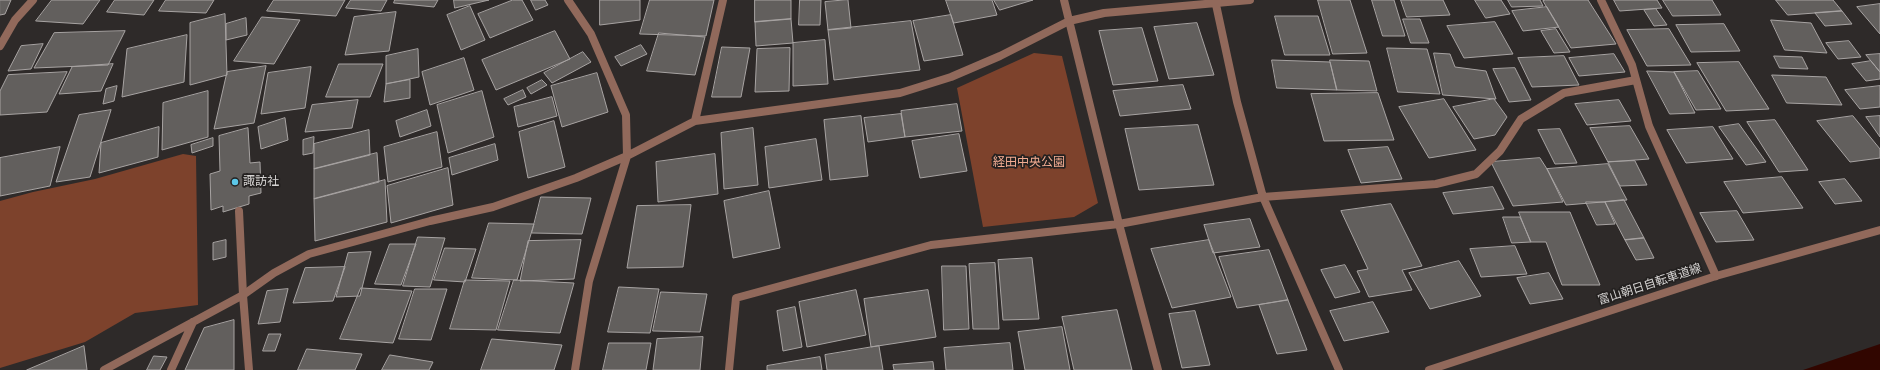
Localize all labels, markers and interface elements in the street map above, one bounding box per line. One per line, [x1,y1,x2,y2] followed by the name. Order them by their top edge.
[993,156,1065,170] park label: 経田中央公園
[243,175,279,189] place label: 諏訪社
[230,177,240,187] marker: 諏訪社
[1596,261,1704,309] street label: 富山朝日自転車道線

